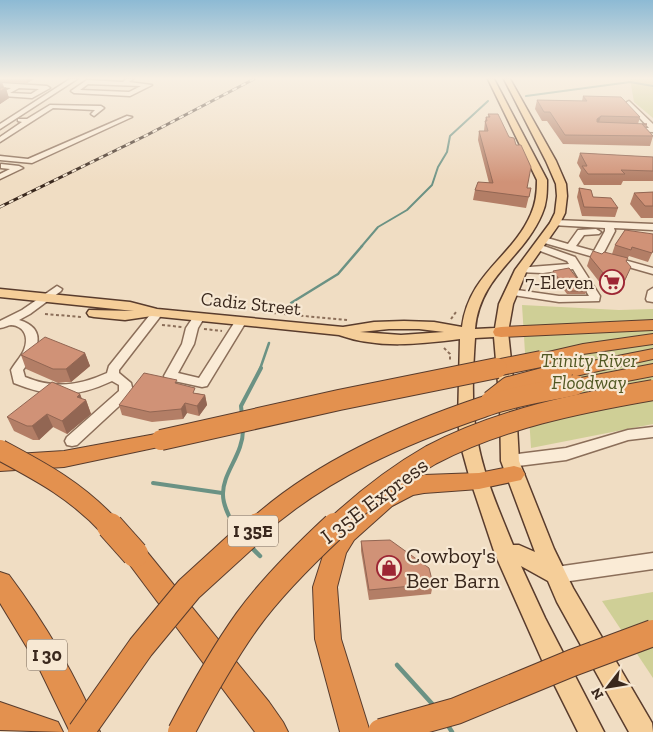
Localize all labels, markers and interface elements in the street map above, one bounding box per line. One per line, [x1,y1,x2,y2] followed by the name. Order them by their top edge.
[599,269,625,295] supermarket icon: 7-Eleven
[525,271,594,294] place label: 7-Eleven
[200,287,302,320] street label: Cadiz Street
[541,349,638,394] park label: Trinity River Floodway
[315,451,433,549] street label: I 35E Express
[228,516,278,546] road number: I 35E
[406,542,500,594] place label: Cowboy's Beer Barn
[376,555,402,581] shop icon: Cowboy's Beer Barn
[27,640,67,670] road number: I 30
[583,662,633,712] north arrow
[587,684,607,702] text: N

